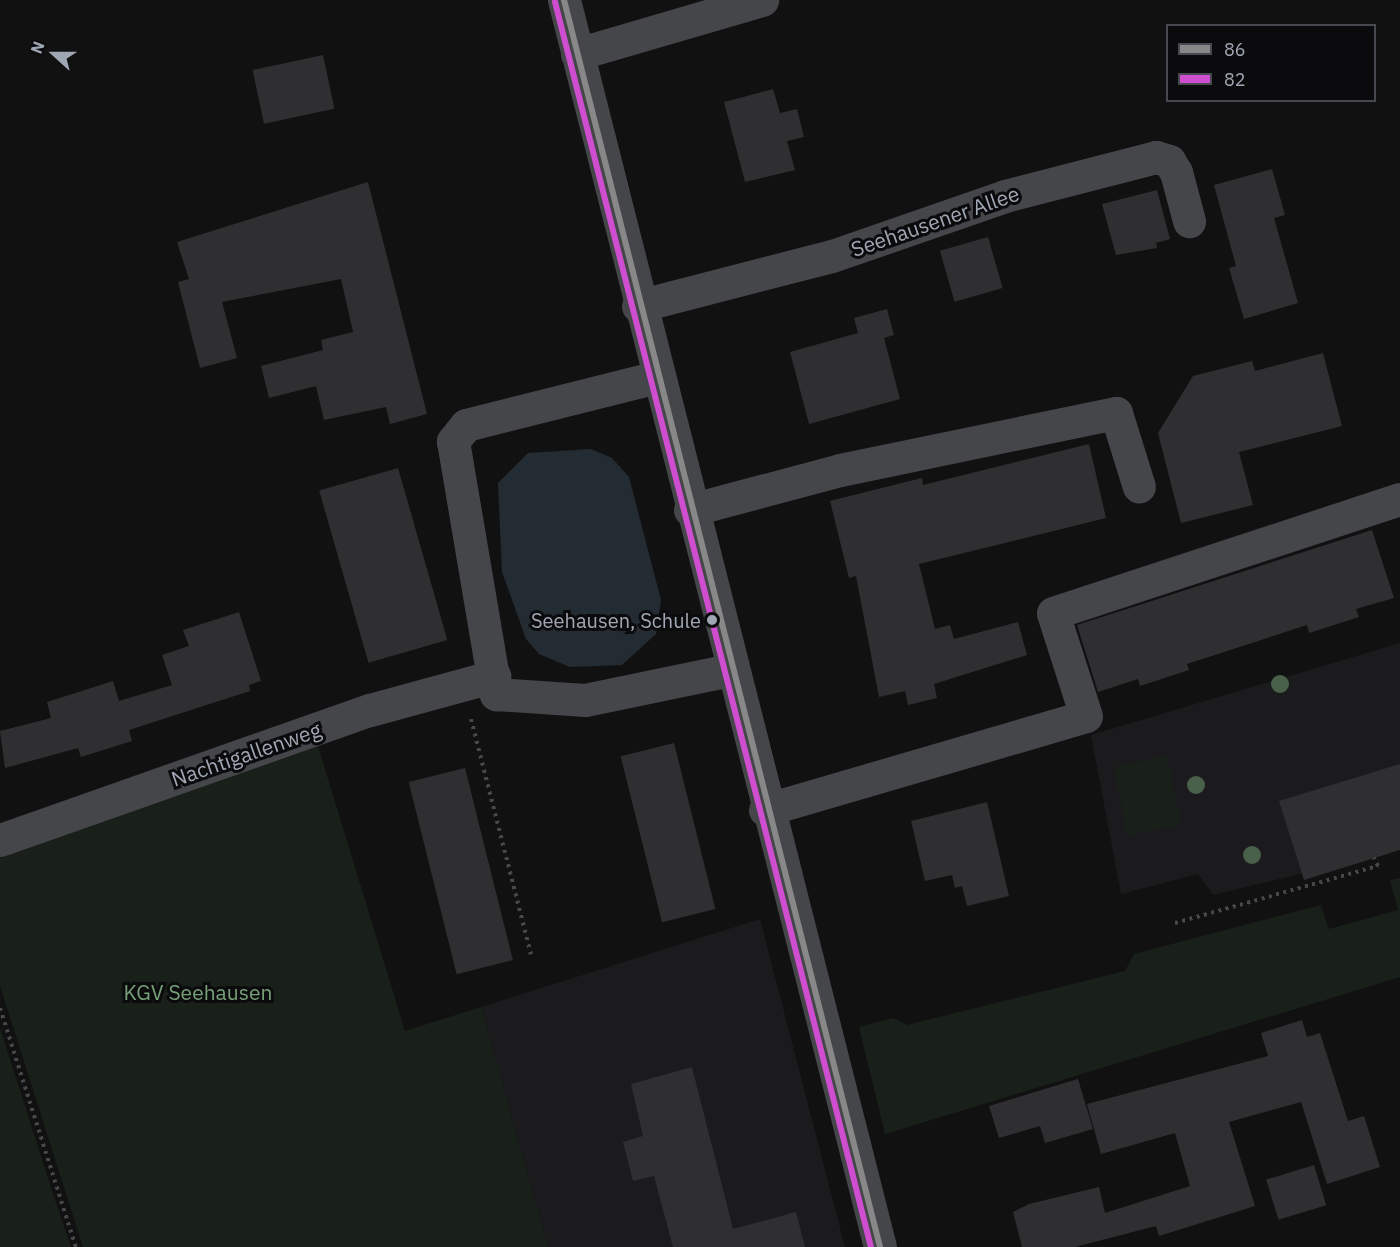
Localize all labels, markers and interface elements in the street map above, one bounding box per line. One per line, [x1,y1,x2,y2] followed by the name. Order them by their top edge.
[24,24,84,84] north arrow
[1166,24,1376,102] legend
[1224,38,1246,61] text: 86
[26,39,49,57] text: N
[1224,68,1246,91] text: 82
[848,180,1022,262] street label: Seehausener Allee
[531,608,701,632] place label: Seehausen, Schule
[706,614,718,626] marker: Seehausen, Schule
[168,717,324,791] street label: Nachtigallenweg
[124,979,272,1005] park label: KGV Seehausen

